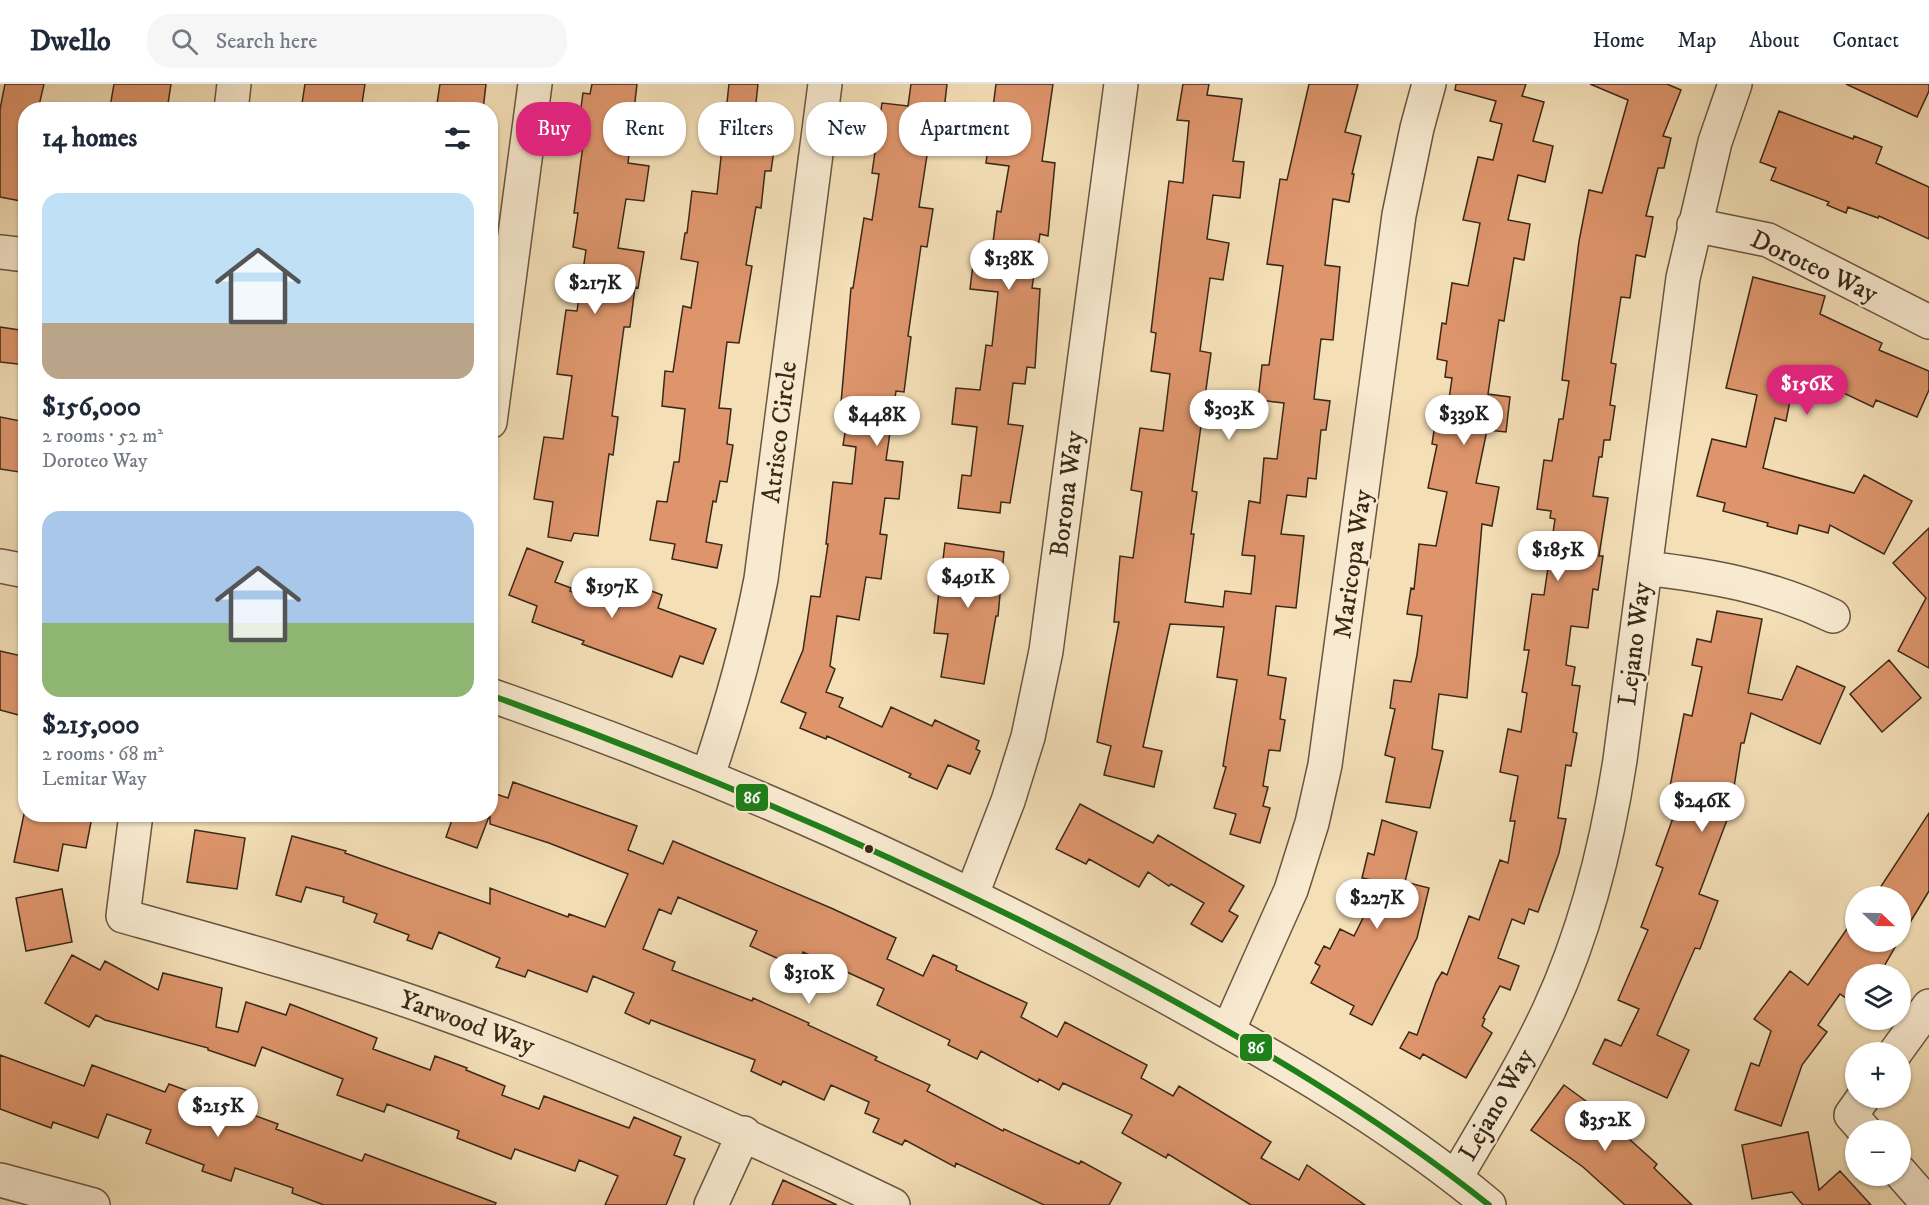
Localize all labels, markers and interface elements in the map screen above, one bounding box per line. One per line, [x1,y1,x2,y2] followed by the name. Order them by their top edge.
[147,14,567,68] search box
[30,24,111,59] text: Dwello
[168,25,201,58] icon: search
[216,28,317,55] text: Search here
[1593,28,1645,54] text: Home
[1678,28,1716,54] text: Map
[1749,28,1800,54] text: About
[1833,28,1899,54] text: Contact
[516,102,591,156] chip: Buy
[603,102,686,156] chip: Rent
[698,102,794,156] chip: Filters
[806,102,887,156] chip: New
[899,102,1031,156] chip: Apartment
[42,122,137,155] text: 14 homes
[441,122,474,155] icon: filters
[1745,223,1884,311] street label: Doroteo Way
[204,232,312,340] icon: home
[967,240,1051,291] pin: $138K
[984,247,1034,272] text: $138K
[553,264,637,315] pin: $217K
[569,271,621,296] text: $217K
[755,359,805,505] street label: Atrisco Circle
[1765,365,1849,416] pin: $156K
[1781,372,1833,397] text: $156K
[1187,390,1271,441] pin: $303K
[42,391,141,424] text: $156,000
[1422,395,1506,446] pin: $339K
[835,396,919,447] pin: $448K
[1204,397,1254,422] text: $303K
[1439,402,1489,427] text: $339K
[848,403,906,428] text: $448K
[42,424,163,449] text: 2 rooms · 52 m²
[1043,428,1091,559] street label: Borona Way
[42,449,147,474] text: Doroteo Way
[1326,487,1380,641] street label: Maricopa Way
[1516,531,1600,582] pin: $185K
[1532,538,1584,563] text: $185K
[204,550,312,658] icon: home
[926,558,1010,609] pin: $491K
[941,565,995,590] text: $491K
[570,568,654,619] pin: $197K
[586,575,638,600] text: $197K
[1611,580,1659,708] street label: Lejano Way
[42,709,139,742] text: $215,000
[42,742,164,767] text: 2 rooms · 68 m²
[42,767,146,792] text: Lemitar Way
[1660,782,1744,833] pin: $246K
[735,783,769,812] line badge: 86
[744,788,762,808] text: 86
[1674,789,1730,814] text: $246K
[863,843,875,855] unlabelled marker
[1335,879,1419,930] pin: $227K
[1350,886,1404,911] text: $227K
[1845,886,1911,952] north arrow
[1845,886,1911,1186] map controls
[767,954,851,1005] pin: $310K
[784,961,834,986] text: $310K
[1845,964,1911,1030] button: layers
[395,983,540,1063] street label: Yarwood Way
[1239,1033,1273,1062] line badge: 86
[1248,1038,1266,1058] text: 86
[1452,1042,1543,1167] street label: Lejano Way
[1845,1042,1911,1108] button: +
[176,1087,260,1138] pin: $215K
[192,1094,244,1119] text: $215K
[1563,1101,1647,1152] pin: $352K
[1579,1108,1631,1133] text: $352K
[1845,1120,1911,1186] button: −

